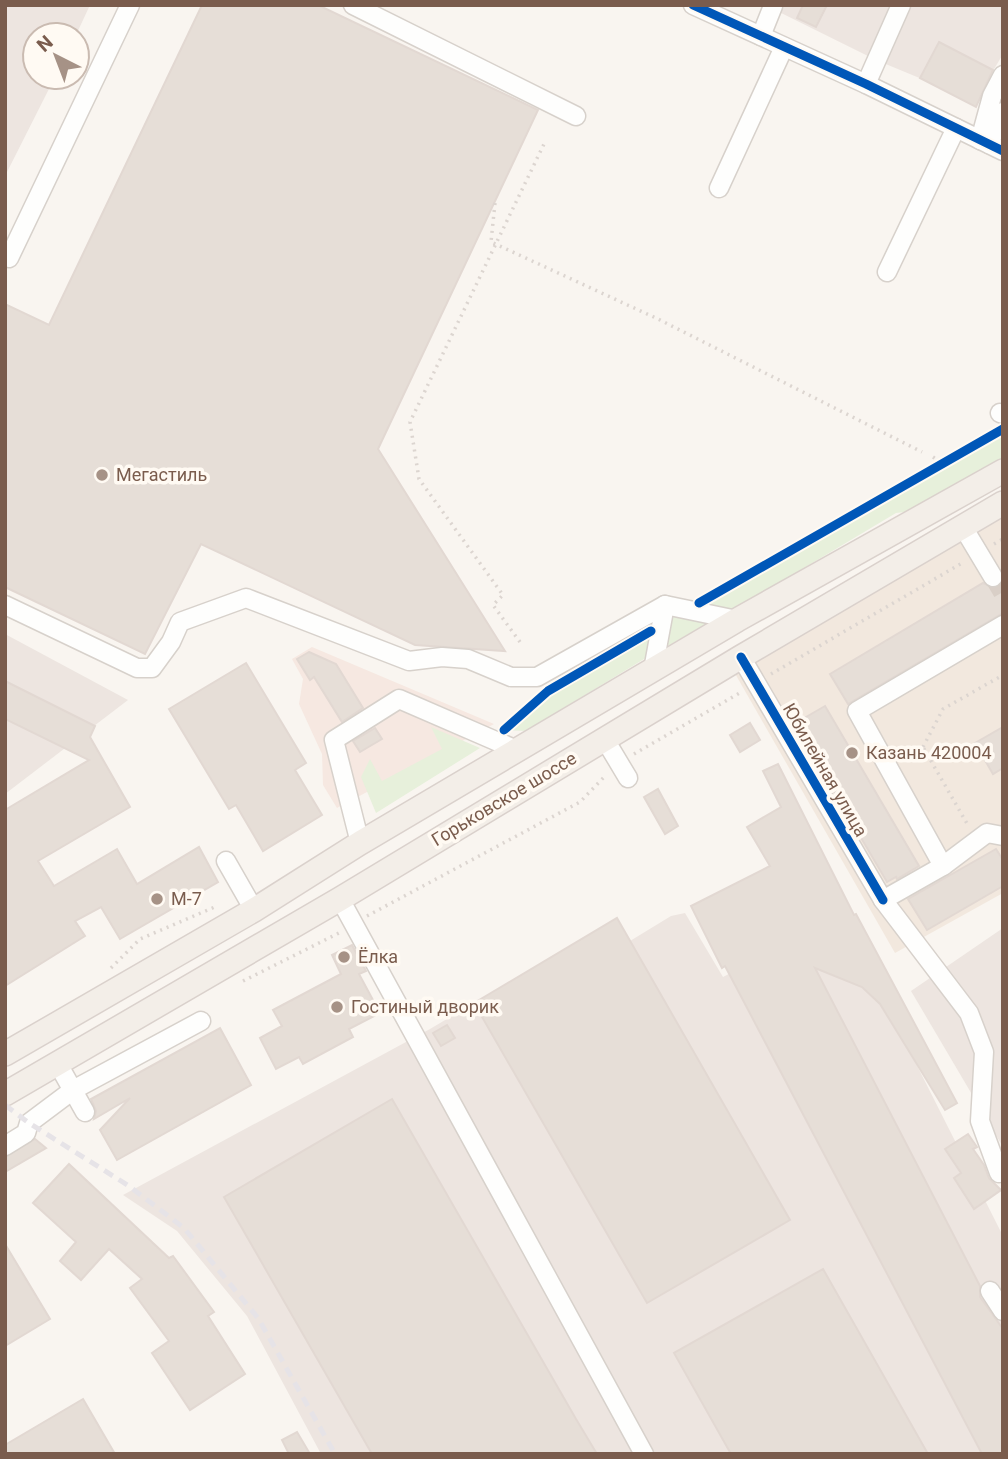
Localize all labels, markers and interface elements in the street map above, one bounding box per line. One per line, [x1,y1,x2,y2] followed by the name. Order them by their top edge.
[21,21,91,91] north arrow
[32,31,58,57] text: N
[116,464,207,485] place label: Мегастиль
[94,467,110,483] marker: Мегастиль
[779,699,872,840] street label: Юбилейная улица
[866,742,992,763] place label: Казань 420004
[844,745,860,761] marker: Казань 420004
[428,747,580,850] street label: Горьковское шоссе
[171,888,202,909] place label: М-7
[149,891,165,907] marker: М-7
[358,946,398,967] place label: Ёлка
[336,949,352,965] marker: Ёлка
[351,996,499,1017] place label: Гостиный дворик
[329,999,345,1015] marker: Гостиный дворик

